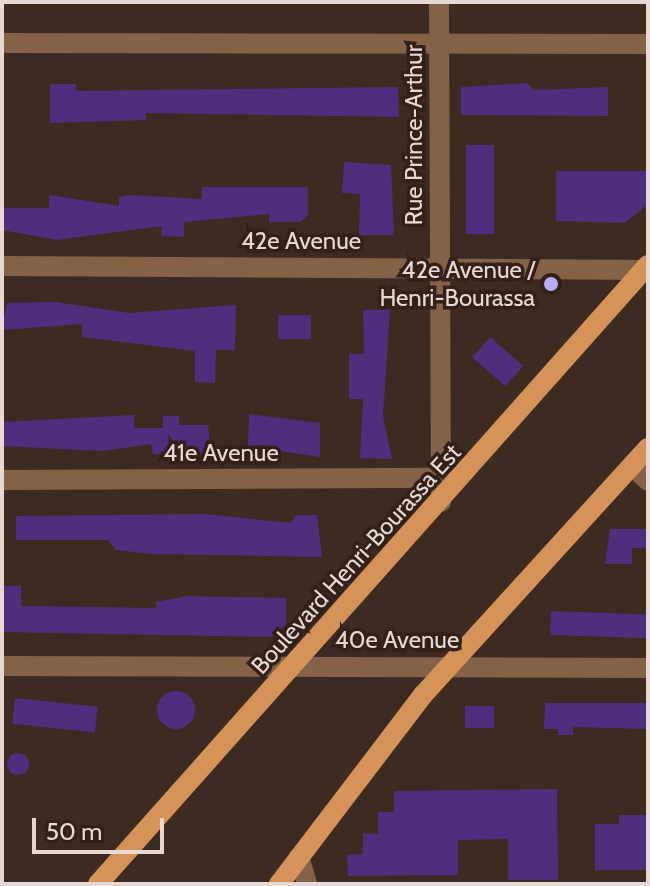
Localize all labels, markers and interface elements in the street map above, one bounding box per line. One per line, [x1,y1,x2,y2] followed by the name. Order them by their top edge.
[400,45,428,225] street label: Rue Prince-Arthur
[241,227,361,255] street label: 42e Avenue
[379,256,535,312] place label: 42e Avenue / Henri-Bourassa
[542,275,560,293] marker: 42e Avenue / Henri-Bourassa
[245,438,467,680] street label: Boulevard Henri-Bourassa Est
[163,439,279,467] street label: 41e Avenue
[335,626,459,654] street label: 40e Avenue
[36,802,168,852] scale bar
[46,817,102,846] text: 50 m

